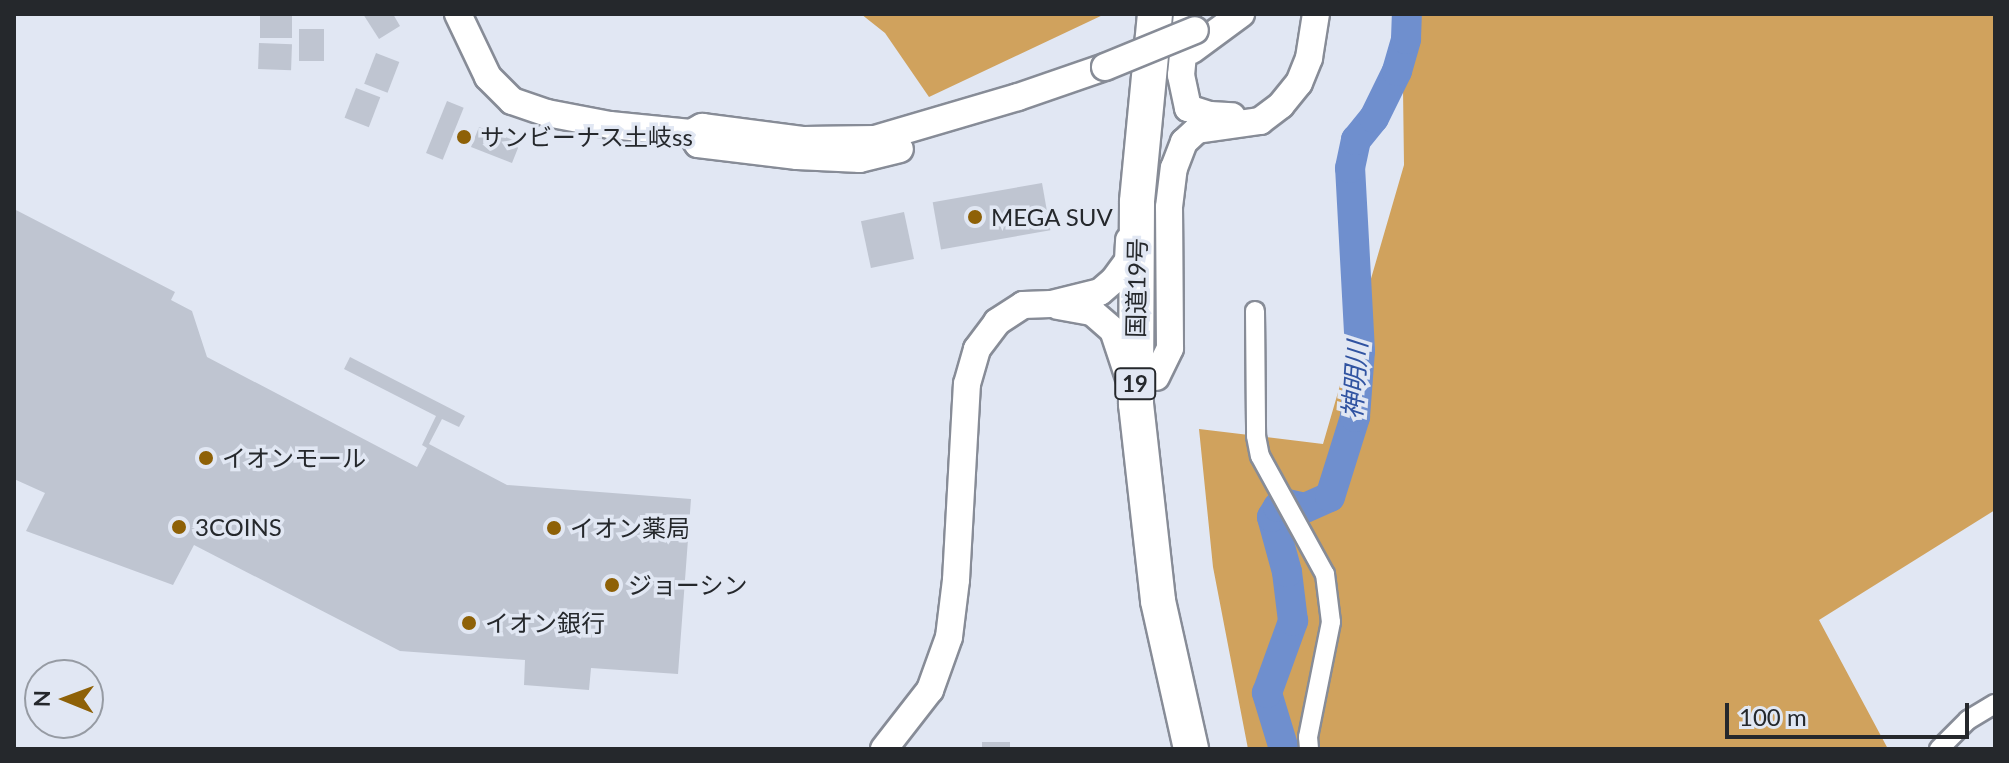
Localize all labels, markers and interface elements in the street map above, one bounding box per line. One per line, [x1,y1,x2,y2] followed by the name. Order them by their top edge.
[480,123,693,151] place label: サンビーナス土岐ss
[455,128,473,146] marker: サンビーナス土岐ss
[991,203,1113,231] place label: MEGA SUV
[966,208,984,226] marker: MEGA SUV
[1121,238,1151,338] street label: 国道19号
[1337,340,1373,420] water label: 神明川
[1113,366,1157,402] road number: 19
[222,444,366,472] place label: イオンモール
[197,449,215,467] marker: イオンモール
[195,513,282,541] place label: 3COINS
[570,514,690,542] place label: イオン薬局
[170,518,188,536] marker: 3COINS
[545,519,563,537] marker: イオン薬局
[628,571,748,599] place label: ジョーシン
[603,576,621,594] marker: ジョーシン
[485,609,605,637] place label: イオン銀行
[460,614,478,632] marker: イオン銀行
[24,659,104,739] north arrow
[1729,687,1973,737] scale bar
[28,690,55,707] text: N
[1739,702,1807,731] text: 100 m

